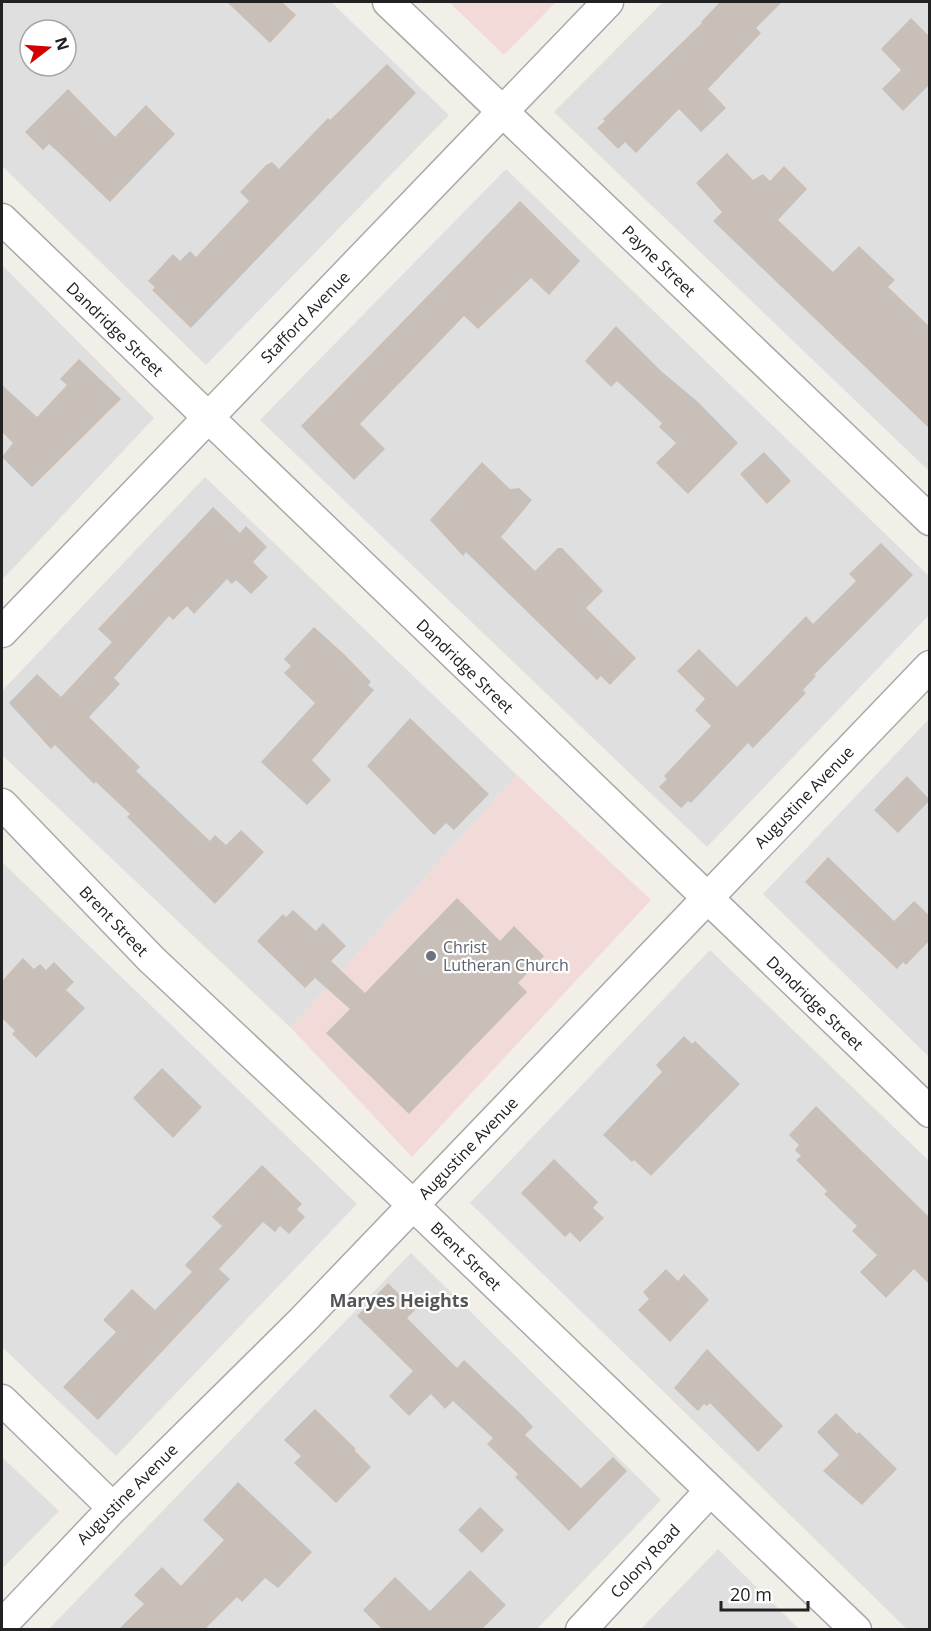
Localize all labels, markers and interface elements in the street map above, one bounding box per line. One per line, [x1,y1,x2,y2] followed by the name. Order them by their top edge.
[18,18,78,78] north arrow
[50,34,75,53] text: N
[617,220,701,302] street label: Payne Street
[255,266,355,368] street label: Stafford Avenue
[62,277,169,381] street label: Dandridge Street
[412,614,519,718] street label: Dandridge Street
[749,741,859,853] street label: Augustine Avenue
[75,881,153,961] street label: Brent Street
[443,936,569,976] place label: Christ Lutheran Church
[424,949,438,963] marker: Christ Lutheran Church
[762,951,869,1055] street label: Dandridge Street
[413,1092,523,1204] street label: Augustine Avenue
[426,1217,506,1295] street label: Brent Street
[329,1288,469,1312] district label: Maryes Heights
[72,1439,182,1549] street label: Augustine Avenue
[605,1519,685,1603] street label: Colony Road
[721,1574,808,1612] scale bar
[730,1582,772,1606] text: 20 m

